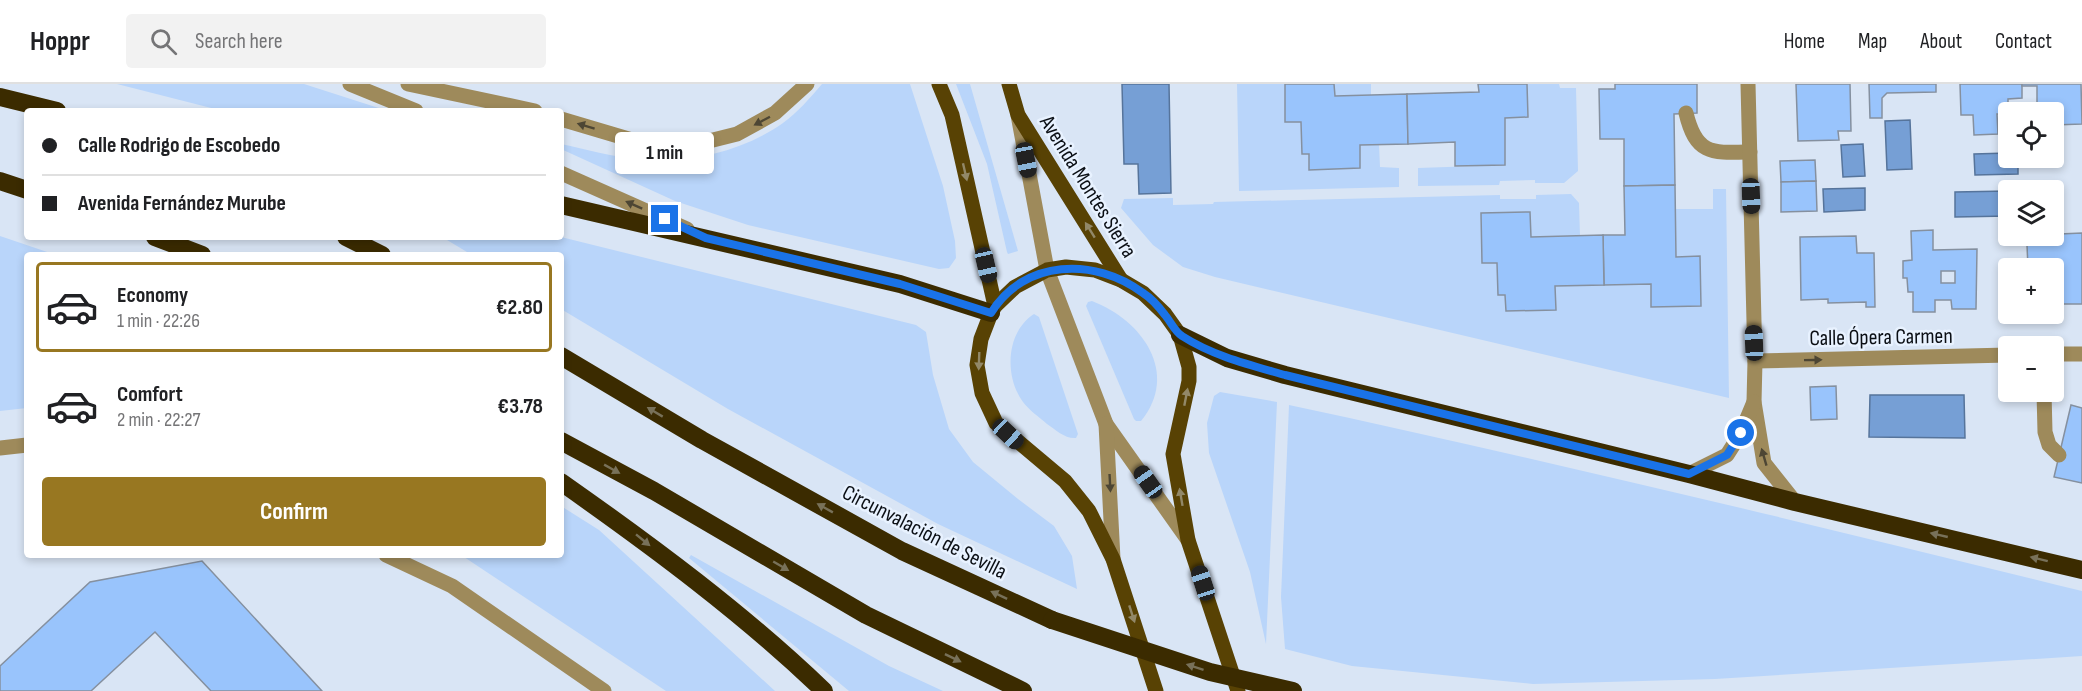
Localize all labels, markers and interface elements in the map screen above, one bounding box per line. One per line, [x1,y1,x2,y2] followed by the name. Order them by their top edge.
[126,14,546,68] search box
[30,25,90,58] text: Hoppr
[147,25,180,58] icon: search
[195,28,282,55] text: Search here
[1784,29,1825,54] text: Home
[1858,29,1887,54] text: Map
[1920,29,1962,54] text: About
[1995,29,2052,54] text: Contact
[1998,102,2064,402] map controls
[1998,102,2064,168] button: locate
[1033,110,1142,263] street label: Avenida Montes Sierra
[753,116,770,126] one-way arrow
[577,121,595,130] one-way arrow
[78,132,280,159] text: Calle Rodrigo de Escobedo
[616,132,714,174] callout: 1 min
[646,141,683,165] text: 1 min
[1014,141,1038,179] car
[960,163,970,181] one-way arrow
[1741,178,1761,214] car
[1998,180,2064,246] button: layers
[78,190,286,217] text: Avenida Fernández Murube
[625,200,643,210] one-way arrow
[651,205,678,232] route end
[1084,222,1095,238] one-way arrow
[973,245,999,285] car
[1998,258,2064,324] button: +
[45,280,99,334] icon: car
[117,282,188,309] text: Economy
[496,294,543,321] text: €2.80
[117,309,200,333] text: 1 min · 22:26
[1809,323,1953,352] street label: Calle Ópera Carmen
[1744,325,1764,361] car
[1998,336,2064,402] button: −
[974,352,983,371] one-way arrow
[1804,355,1823,365] one-way arrow
[45,379,99,433] icon: car
[117,381,183,408] text: Comfort
[1182,387,1191,406] one-way arrow
[497,393,543,420] text: €3.78
[646,407,663,417] one-way arrow
[117,408,200,432] text: 2 min · 22:27
[989,415,1027,453] car
[1727,419,1754,446] route start
[1759,448,1768,466] one-way arrow
[1130,462,1166,502] car
[604,464,621,474] one-way arrow
[1105,473,1114,492] one-way arrow
[42,477,546,546] button: Confirm
[838,479,1011,585] street label: Circunvalación de Sevilla
[1176,487,1185,506] one-way arrow
[816,503,833,513] one-way arrow
[1929,530,1948,540] one-way arrow
[635,533,651,546] one-way arrow
[2030,554,2048,564] one-way arrow
[773,561,790,571] one-way arrow
[1189,563,1217,603] car
[990,591,1007,600] one-way arrow
[1127,605,1137,623] one-way arrow
[945,653,962,662] one-way arrow
[1186,662,1204,671] one-way arrow

